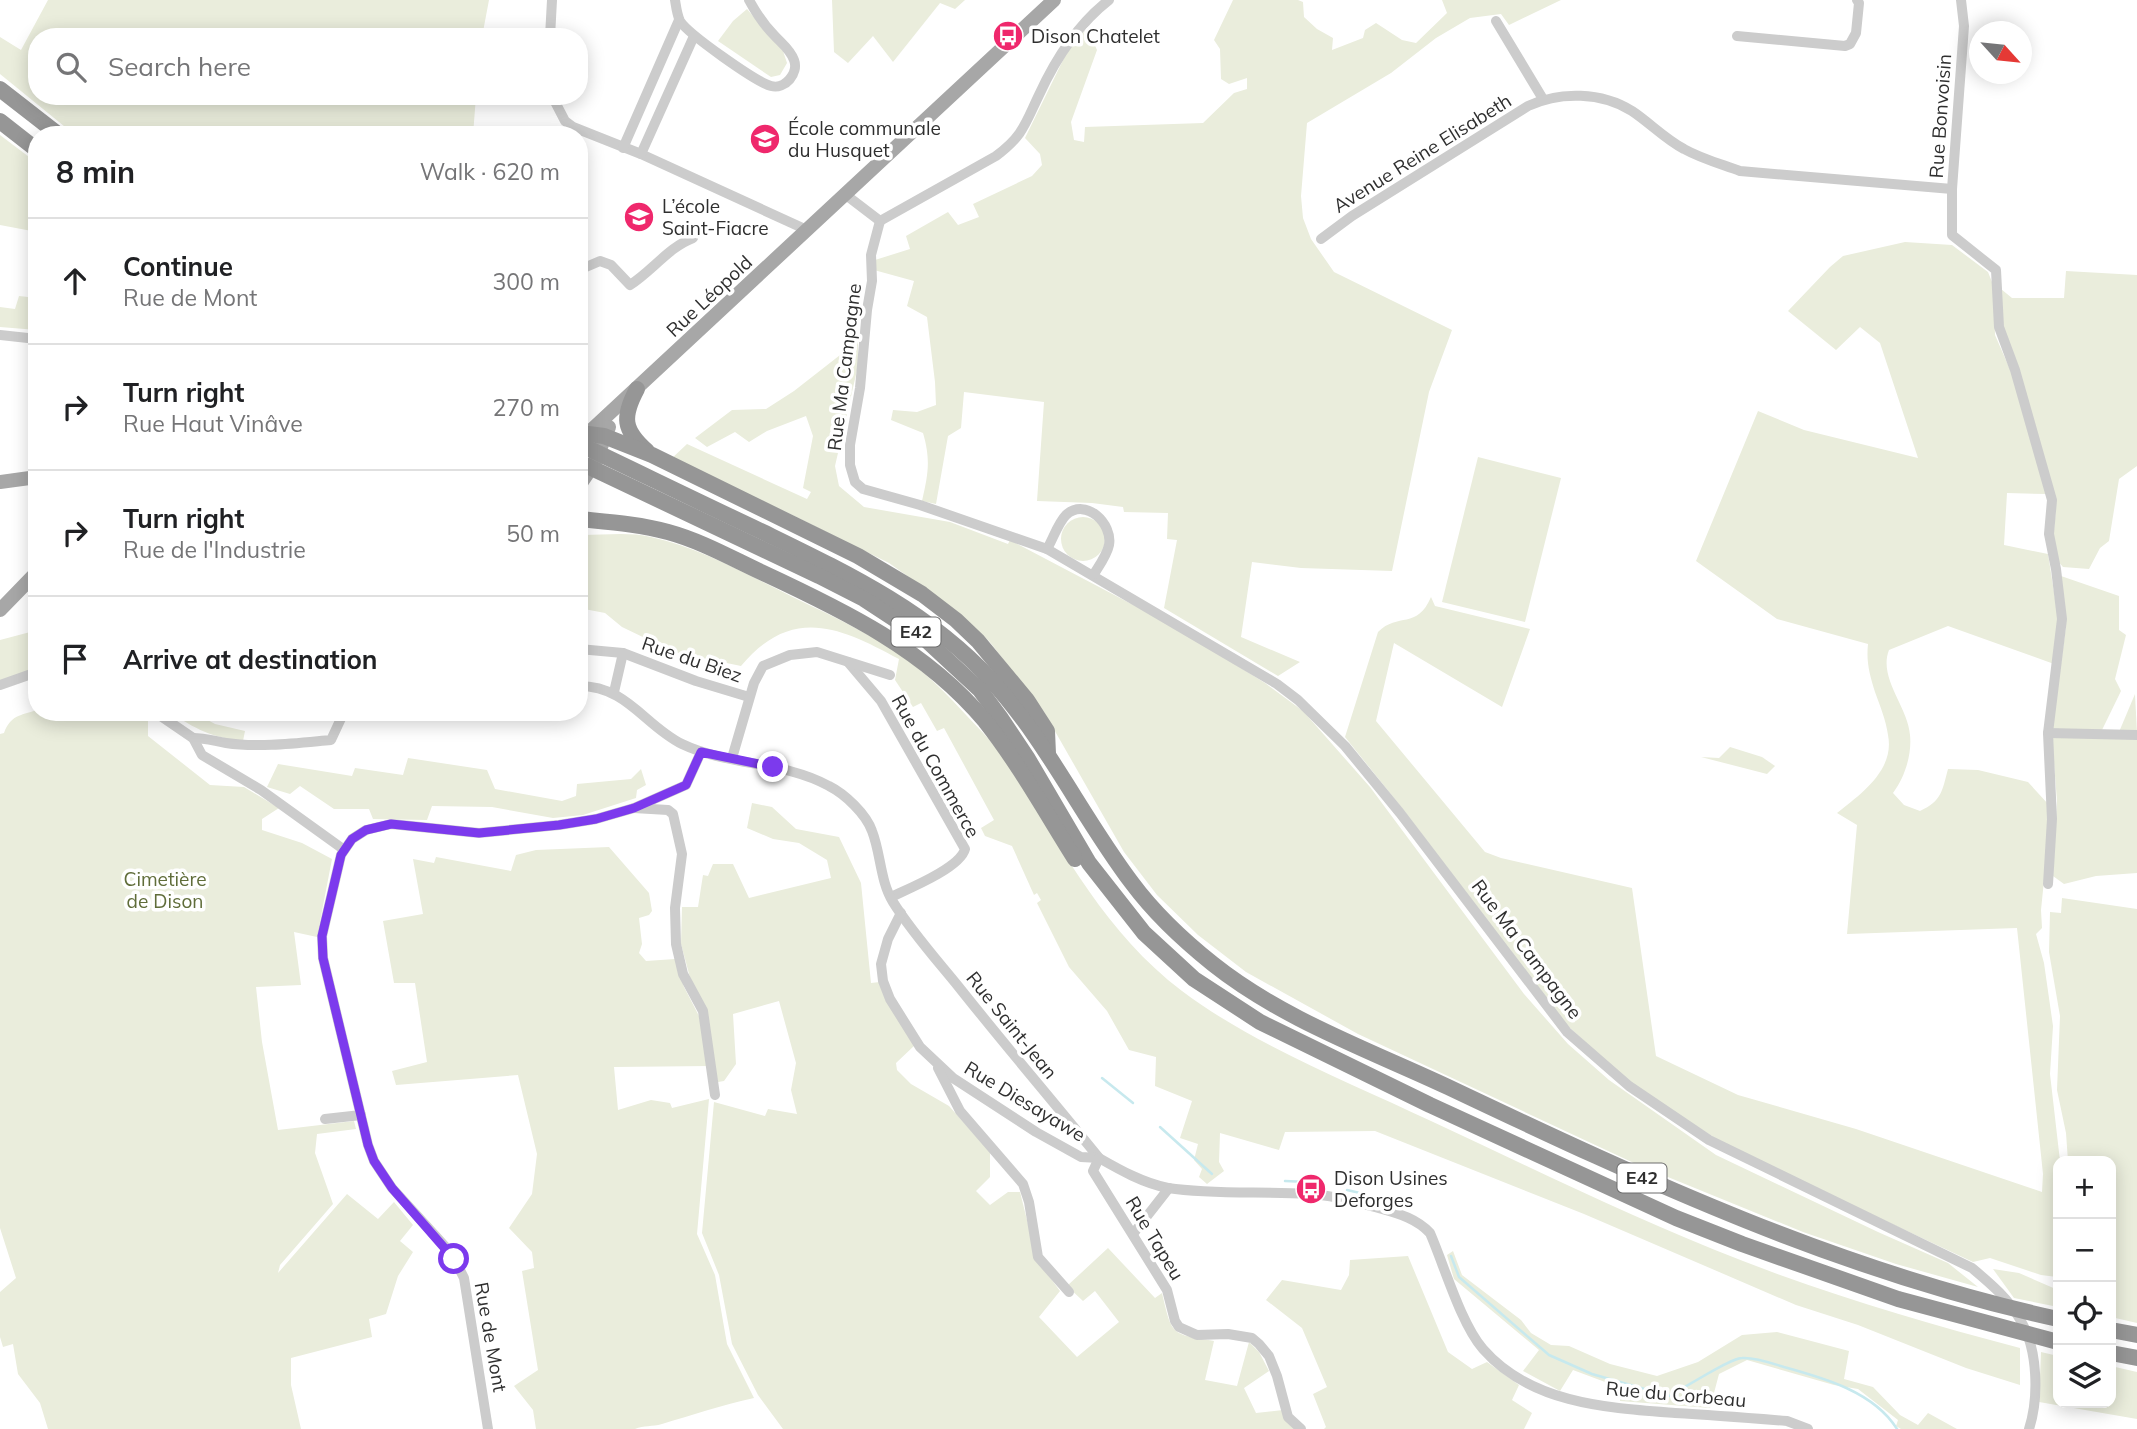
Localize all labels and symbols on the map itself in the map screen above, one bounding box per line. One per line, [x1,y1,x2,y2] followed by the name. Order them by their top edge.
[991,19,1025,53] bus stop icon: Dison Chatelet
[1969,21,2032,84] north arrow
[1031,24,1160,48] place label: Dison Chatelet
[1924,53,1956,179] street label: Rue Bonvoisin
[1328,88,1516,218] street label: Avenue Reine Elisabeth
[788,116,941,162] place label: École communale du Husquet
[748,122,782,156] school or university icon: École communale du Husquet
[662,194,769,240] place label: L’école Saint-Fiacre
[622,200,656,234] school or university icon: L’école Saint-Fiacre
[661,250,757,342] street label: Rue Léopold
[822,282,866,452] street label: Rue Ma Campagne
[892,618,940,646] road number: E42
[639,631,745,687] street label: Rue du Biez
[887,690,985,842] street label: Rue du Commerce
[757,751,788,782] route end
[123,867,207,913] park label: Cimetière de Dison
[1467,874,1587,1024] street label: Rue Ma Campagne
[961,966,1063,1084] street label: Rue Saint-Jean
[960,1055,1090,1147] street label: Rue Diesayawe
[1618,1163,1666,1192] road number: E42
[1334,1166,1448,1212] place label: Dison Usines Deforges
[1294,1172,1328,1206] bus stop icon: Dison Usines Deforges
[1121,1192,1189,1284] street label: Rue Tapeu
[438,1243,469,1274] route start
[470,1280,513,1394] street label: Rue de Mont
[1605,1376,1747,1412] street label: Rue du Corbeau

